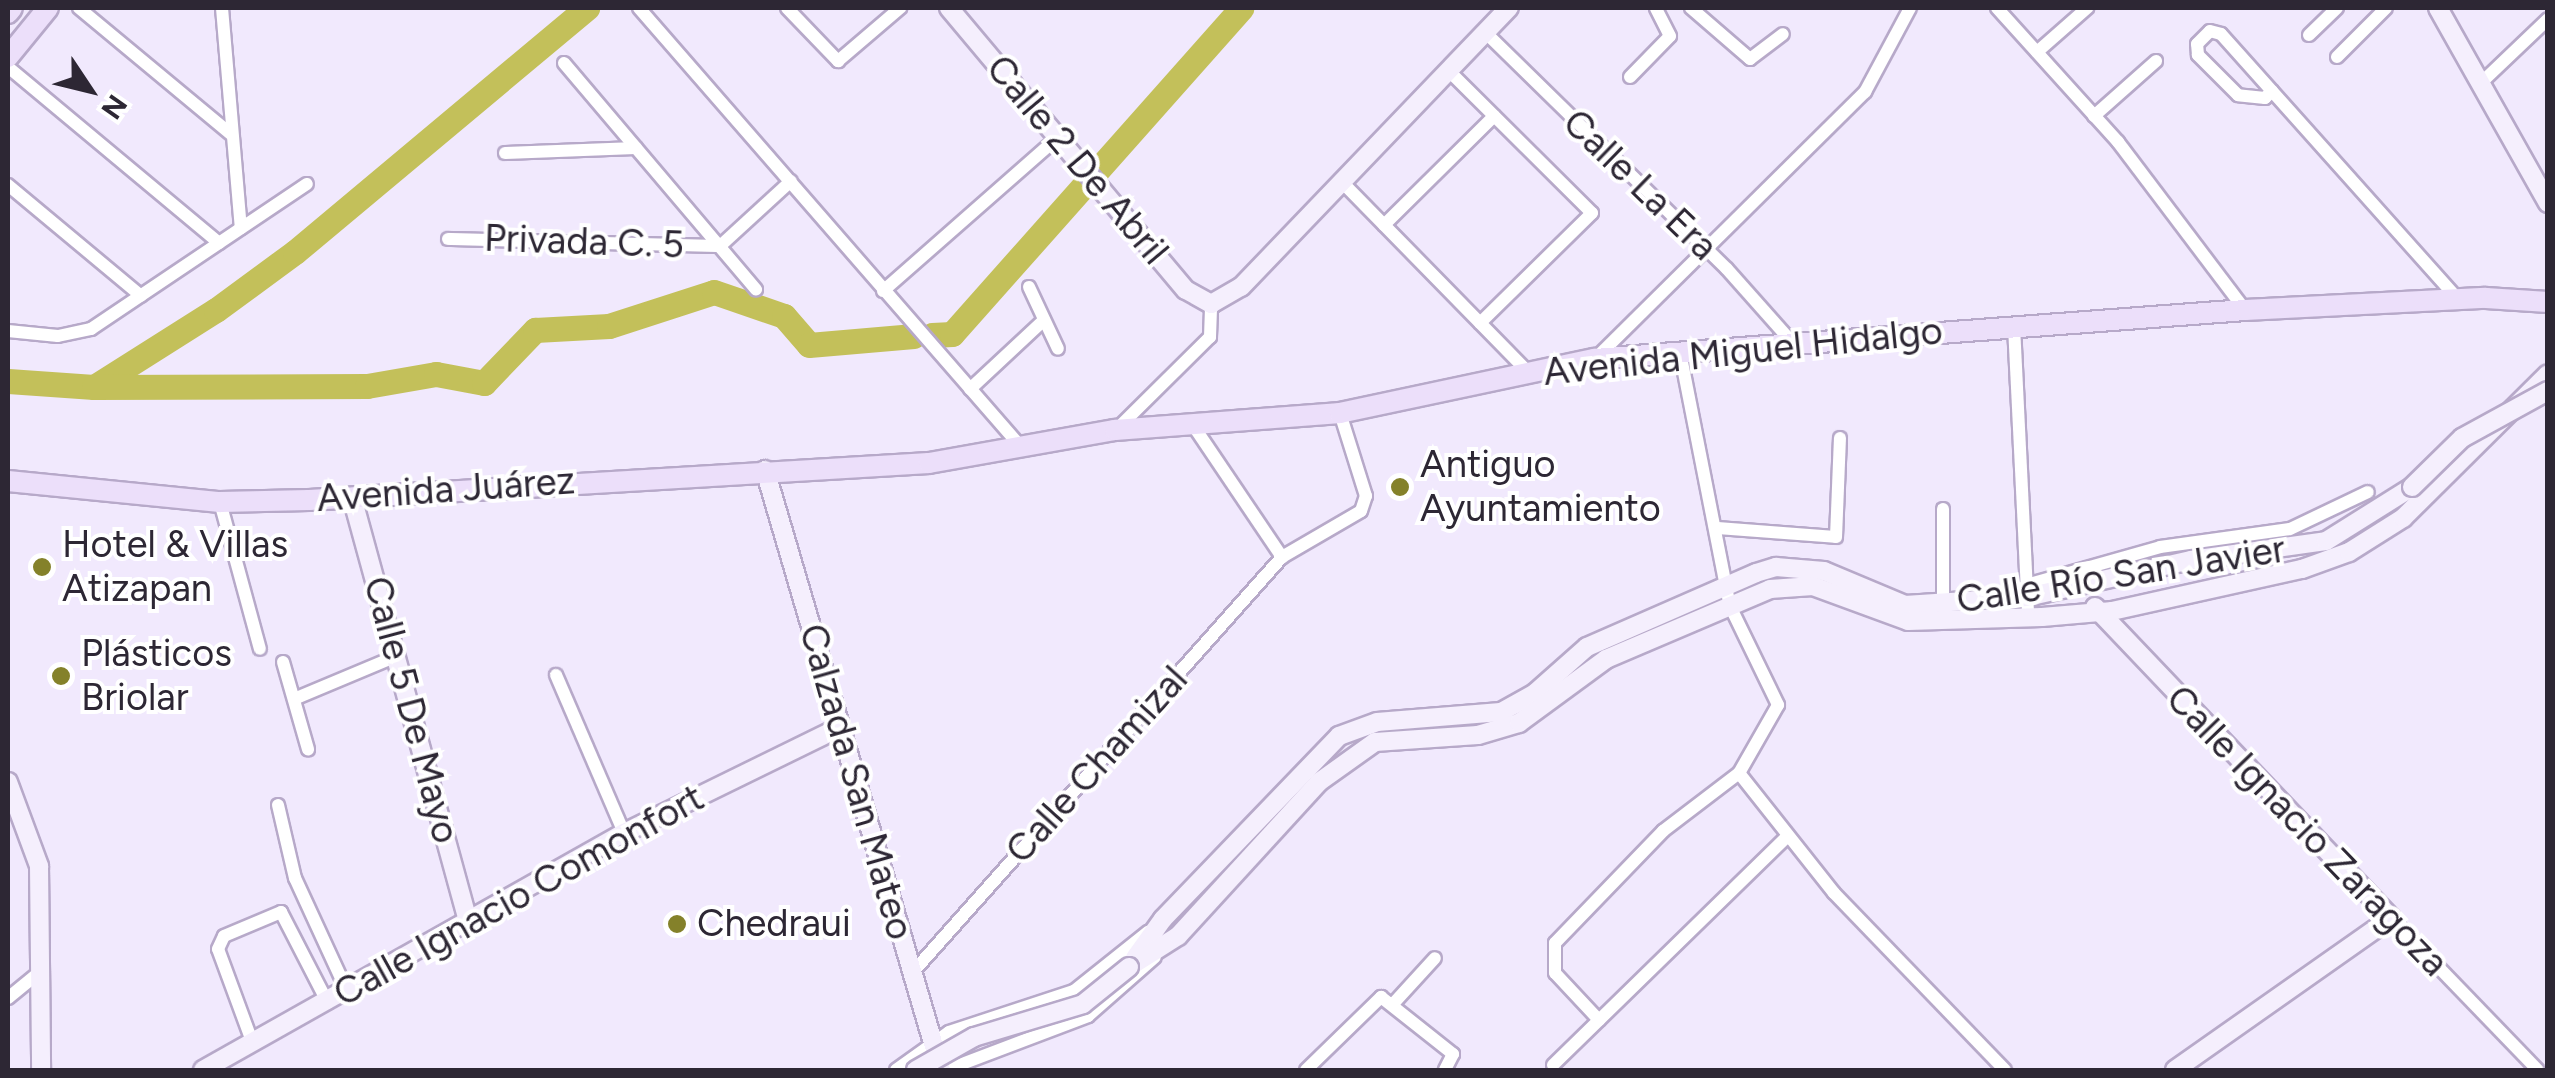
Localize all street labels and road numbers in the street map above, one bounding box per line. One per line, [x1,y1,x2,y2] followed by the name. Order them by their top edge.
[976,46,1178,274] street label: Calle 2 De Abril
[1553,100,1727,270] street label: Calle La Era
[483,216,685,268] street label: Privada C. 5
[1541,308,1945,396] street label: Avenida Miguel Hidalgo
[315,458,577,522] street label: Avenida Juárez
[1954,527,2288,623] street label: Calle Río San Javier
[354,572,468,848] street label: Calle 5 De Mayo
[789,619,923,945] street label: Calzada San Mateo
[997,657,1197,873] street label: Calle Chamizal
[2157,676,2457,986] street label: Calle Ignacio Zaragoza
[326,775,712,1017] street label: Calle Ignacio Comonfort

